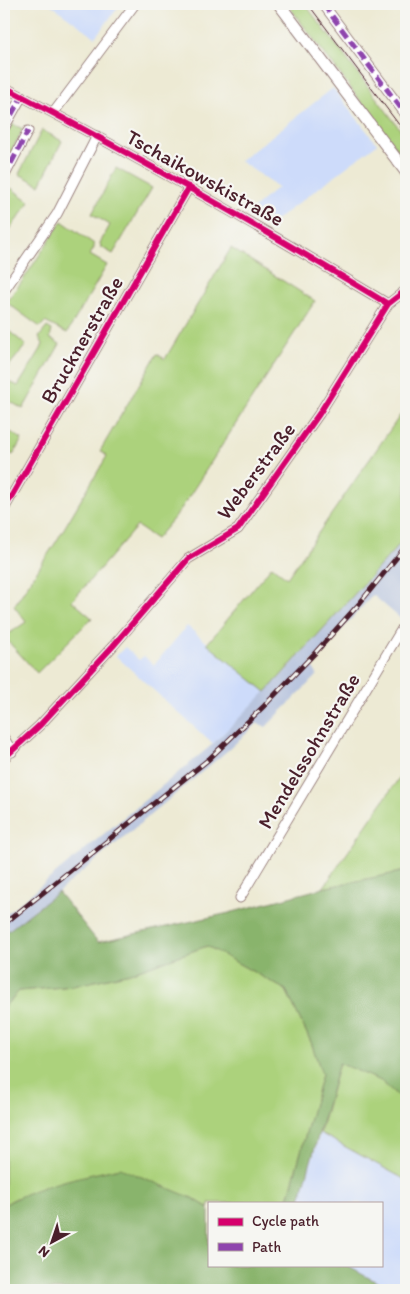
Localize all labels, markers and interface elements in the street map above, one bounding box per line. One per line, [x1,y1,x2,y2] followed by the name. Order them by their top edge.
[122,124,289,231] street label: Tschaikowskistraße
[35,272,128,408] street label: Brucknerstraße
[211,417,300,524] street label: Weberstraße
[252,668,365,833] street label: Mendelssohnstraße
[208,1202,382,1266] legend
[252,1212,319,1230] text: Cycle path
[28,1216,78,1266] north arrow
[252,1238,281,1256] text: Path
[35,1242,53,1261] text: N

